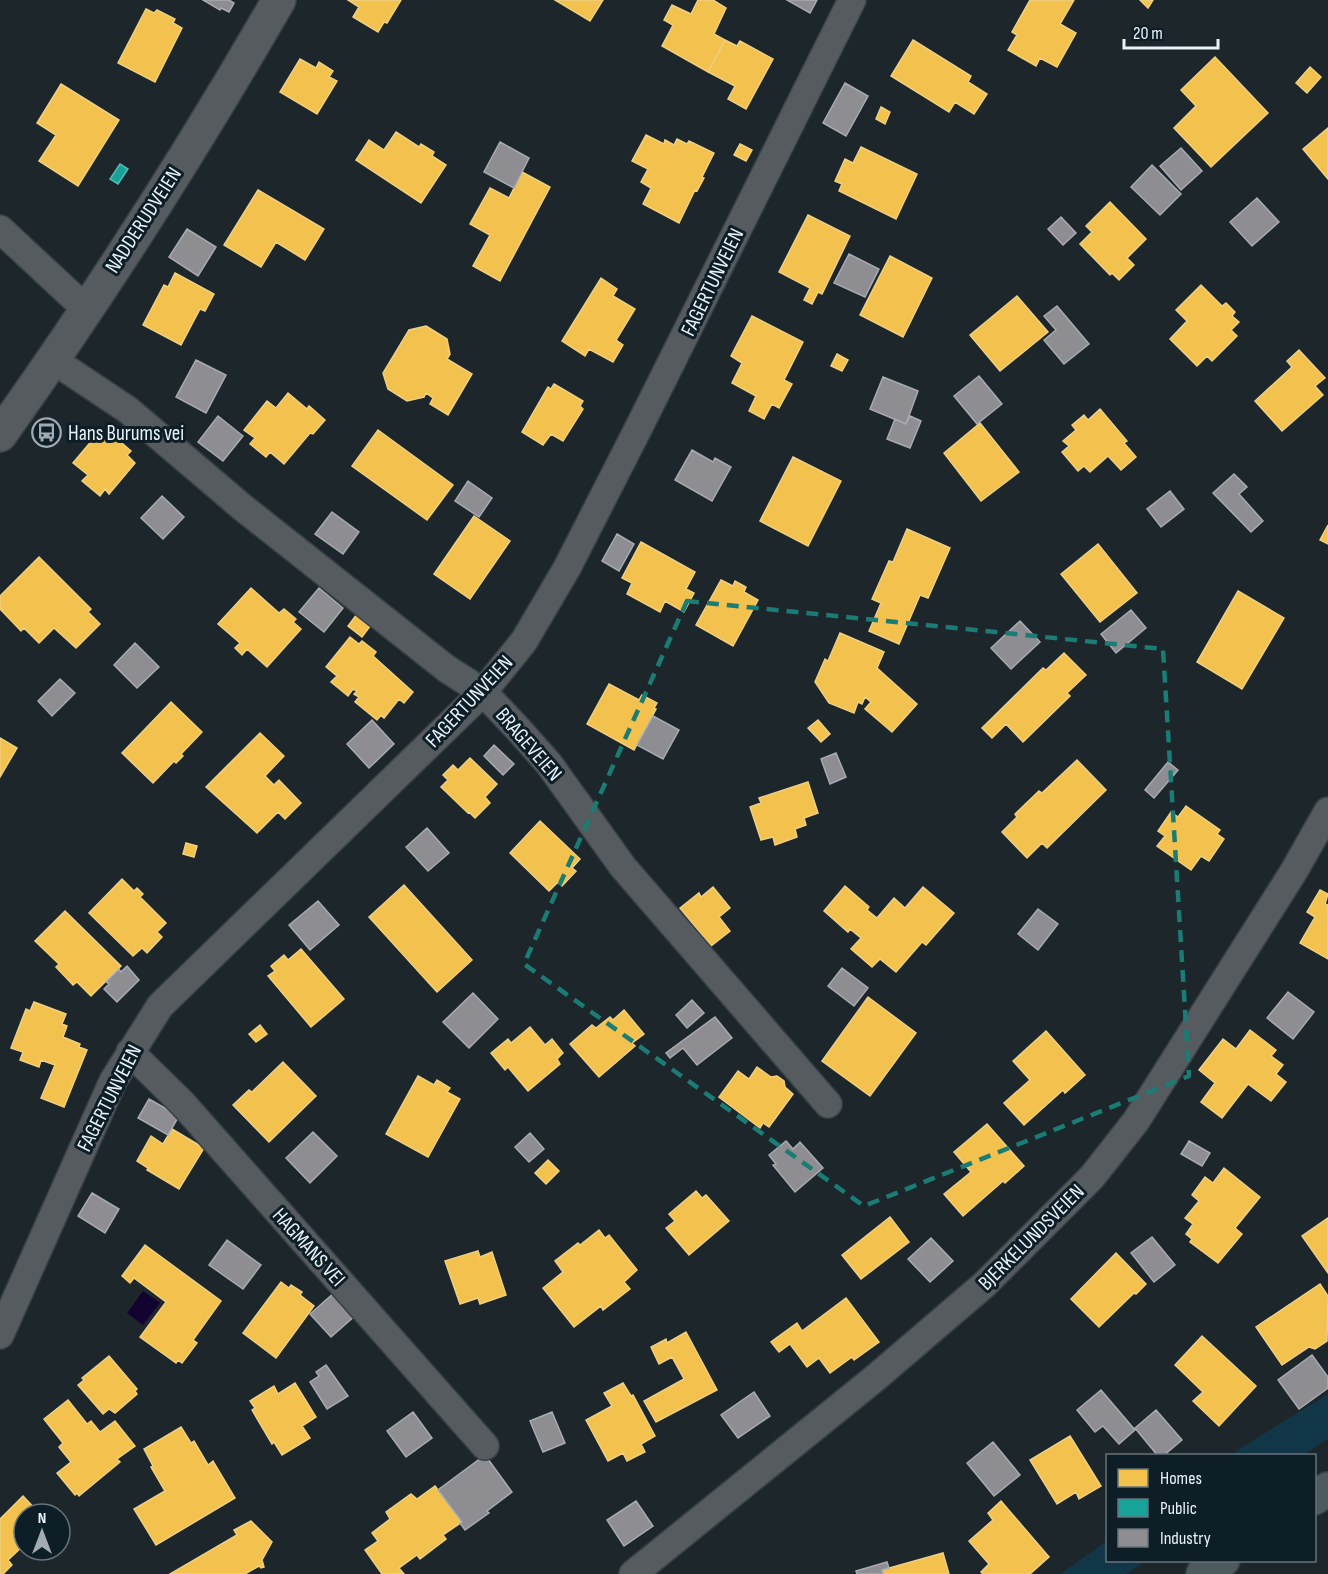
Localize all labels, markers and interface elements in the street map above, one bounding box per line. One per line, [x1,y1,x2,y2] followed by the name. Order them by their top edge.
[1124,12,1218,50] scale bar
[1133,23,1163,44] text: 20 m
[100,163,187,278] street label: NADDERUDVEIEN
[676,224,749,340] street label: FAGERTUNVEIEN
[31,417,63,449] bus stop icon: Hans Burums vei
[68,421,184,446] place label: Hans Burums vei
[420,650,518,752] street label: FAGERTUNVEIEN
[490,703,567,786] street label: BRAGEVEIEN
[72,1041,147,1156] street label: FAGERTUNVEIEN
[973,1179,1090,1296] street label: BJERKELUNDSVEIEN
[267,1203,350,1292] street label: HAGMANS VEI
[1106,1454,1316,1562] legend
[1160,1468,1202,1489] text: Homes
[1160,1498,1197,1519] text: Public
[12,1502,72,1562] north arrow
[38,1509,46,1528] text: N
[1160,1528,1211,1549] text: Industry

